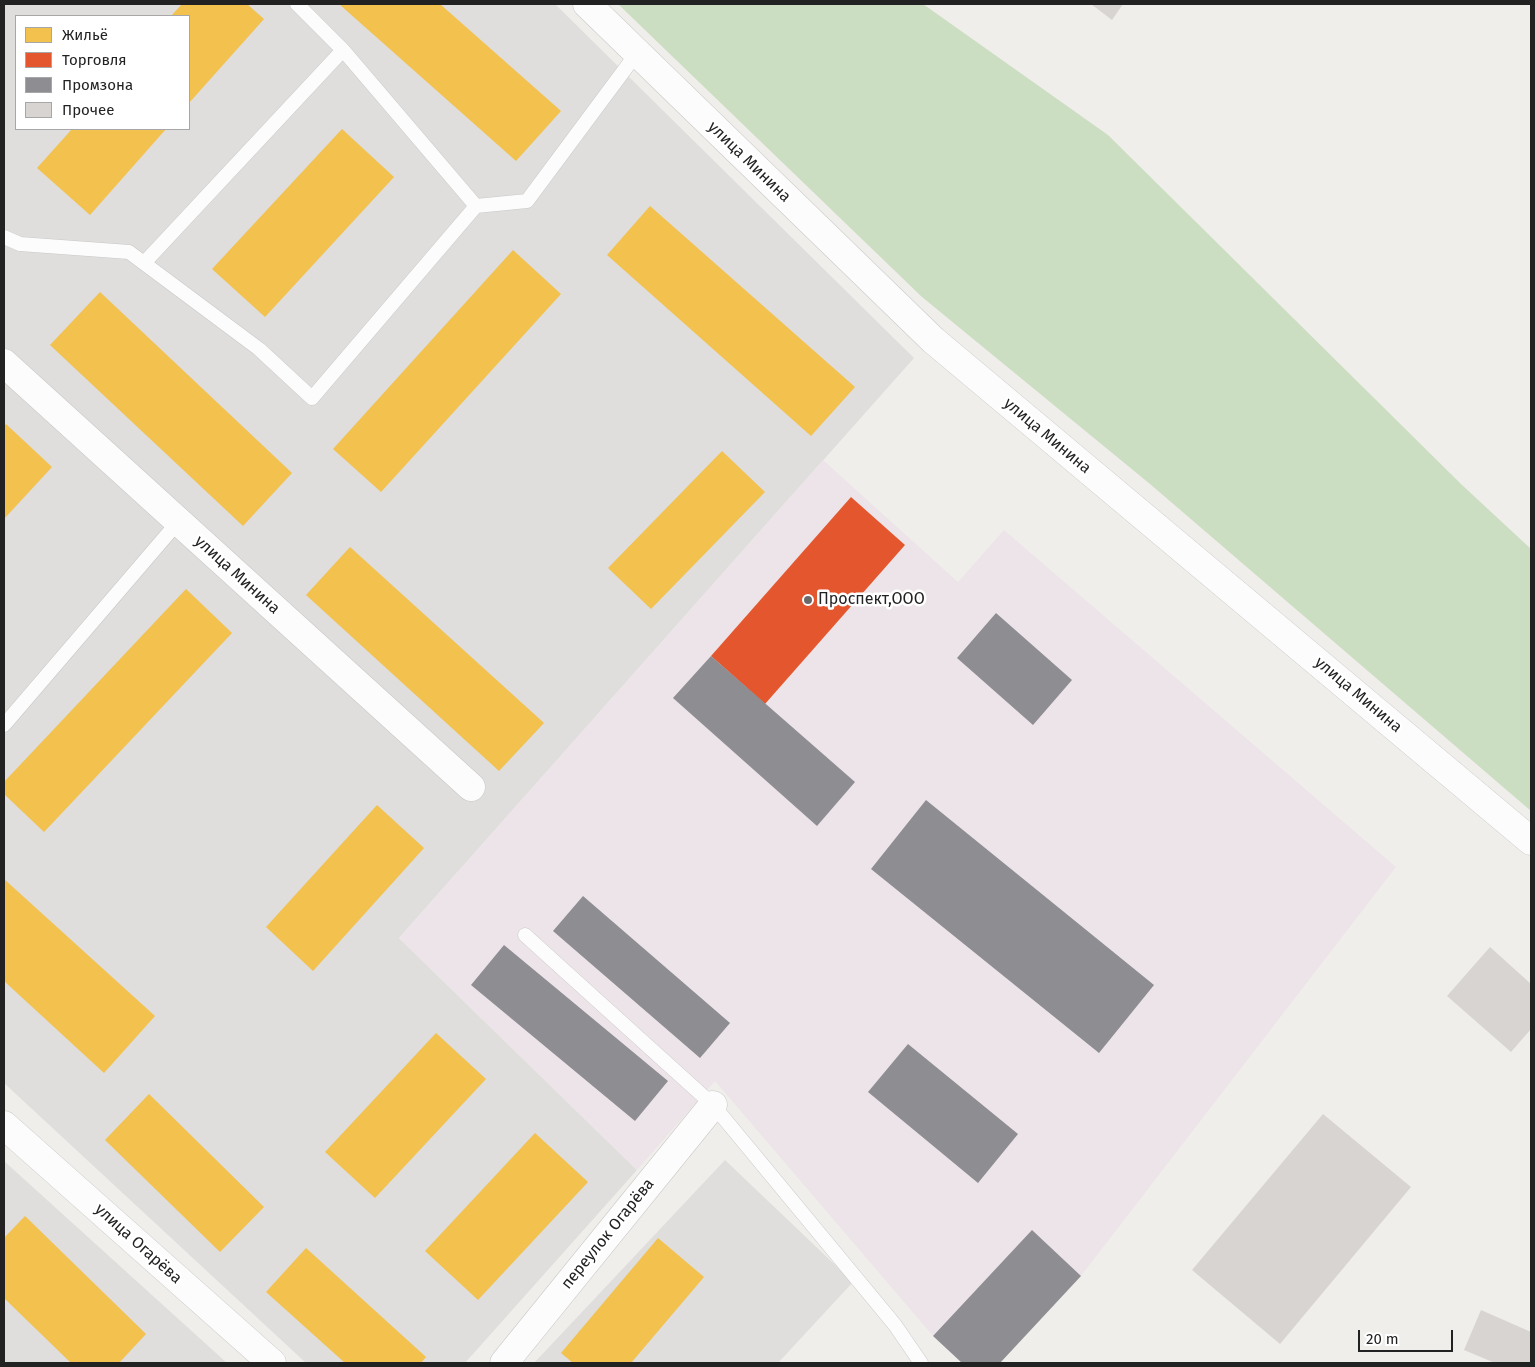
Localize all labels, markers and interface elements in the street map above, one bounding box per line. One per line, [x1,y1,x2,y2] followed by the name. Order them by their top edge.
[15,15,190,130] legend
[62,26,108,44] text: Жильё
[62,51,127,69] text: Торговля
[62,76,133,94] text: Промзона
[62,101,114,119] text: Прочее
[703,118,795,206] street label: улица Минина
[999,394,1095,478] street label: улица Минина
[190,532,284,618] street label: улица Минина
[818,590,925,610] place label: Проспект,ООО
[802,594,814,606] marker: Проспект,ООО
[1310,653,1406,737] street label: улица Минина
[557,1175,659,1293] street label: переулок Огарёва
[90,1200,186,1288] street label: улица Огарёва
[1360,1320,1455,1352] scale bar
[1366,1330,1399,1348] text: 20 m

